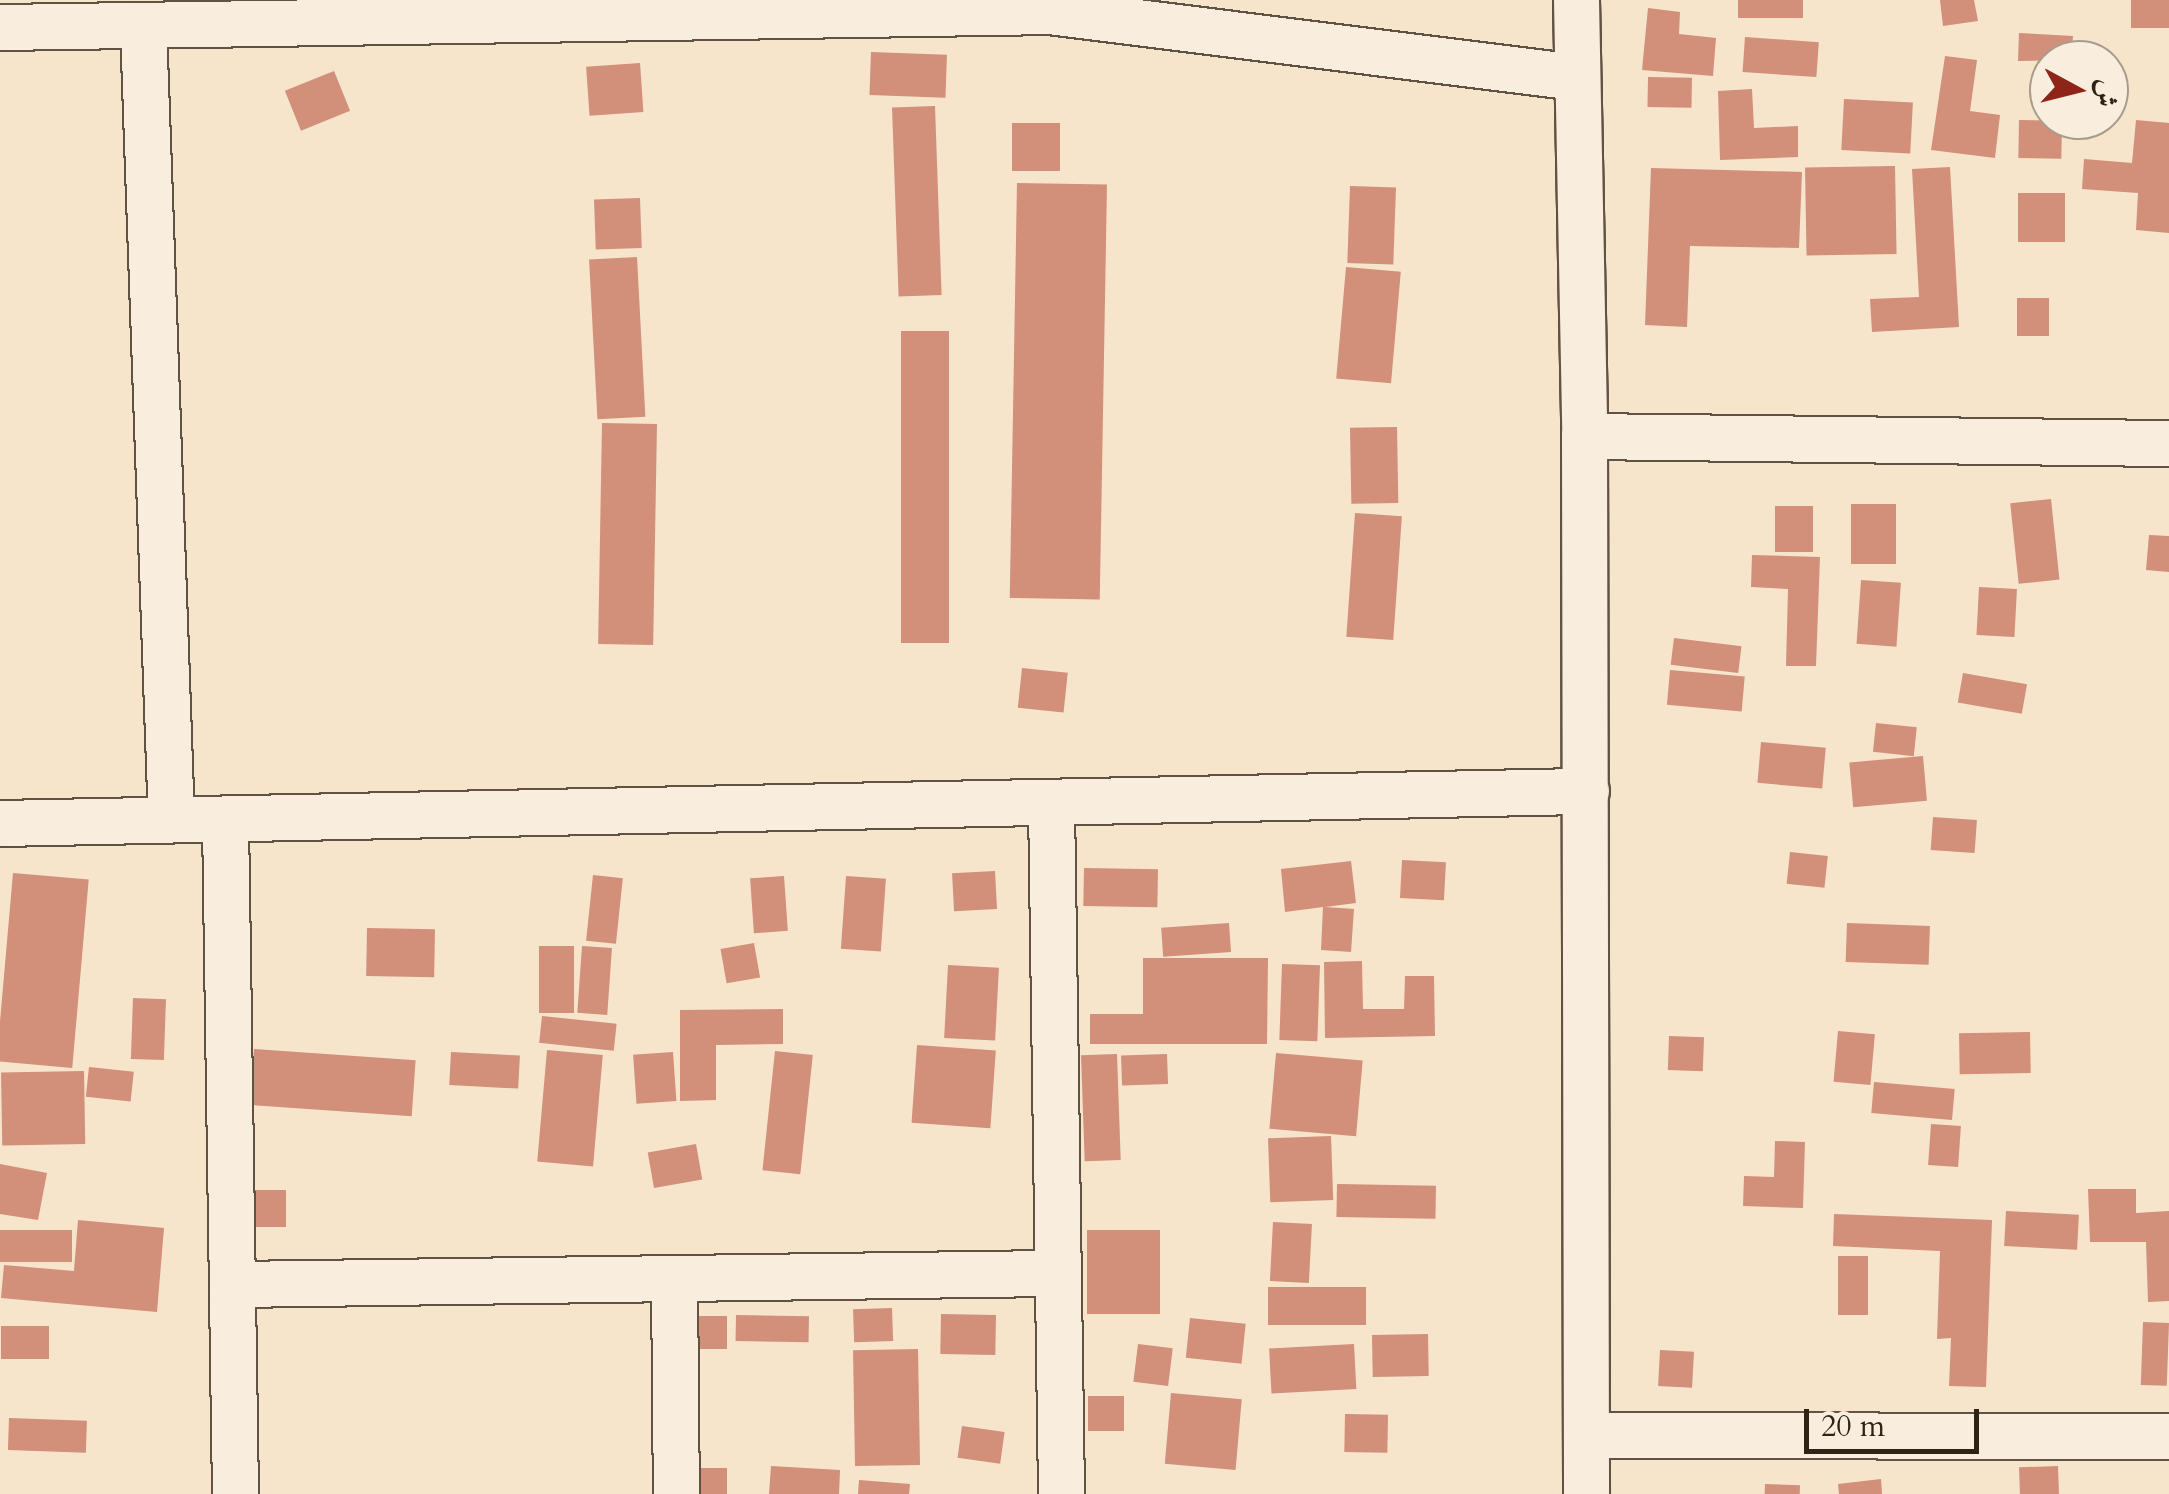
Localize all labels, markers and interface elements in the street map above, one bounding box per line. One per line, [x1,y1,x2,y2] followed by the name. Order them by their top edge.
[2029,40,2129,140] north arrow
[2086,77,2127,110] text: ش
[1809,1389,1984,1451] scale bar
[1821,1406,1885,1447] text: 20 m

